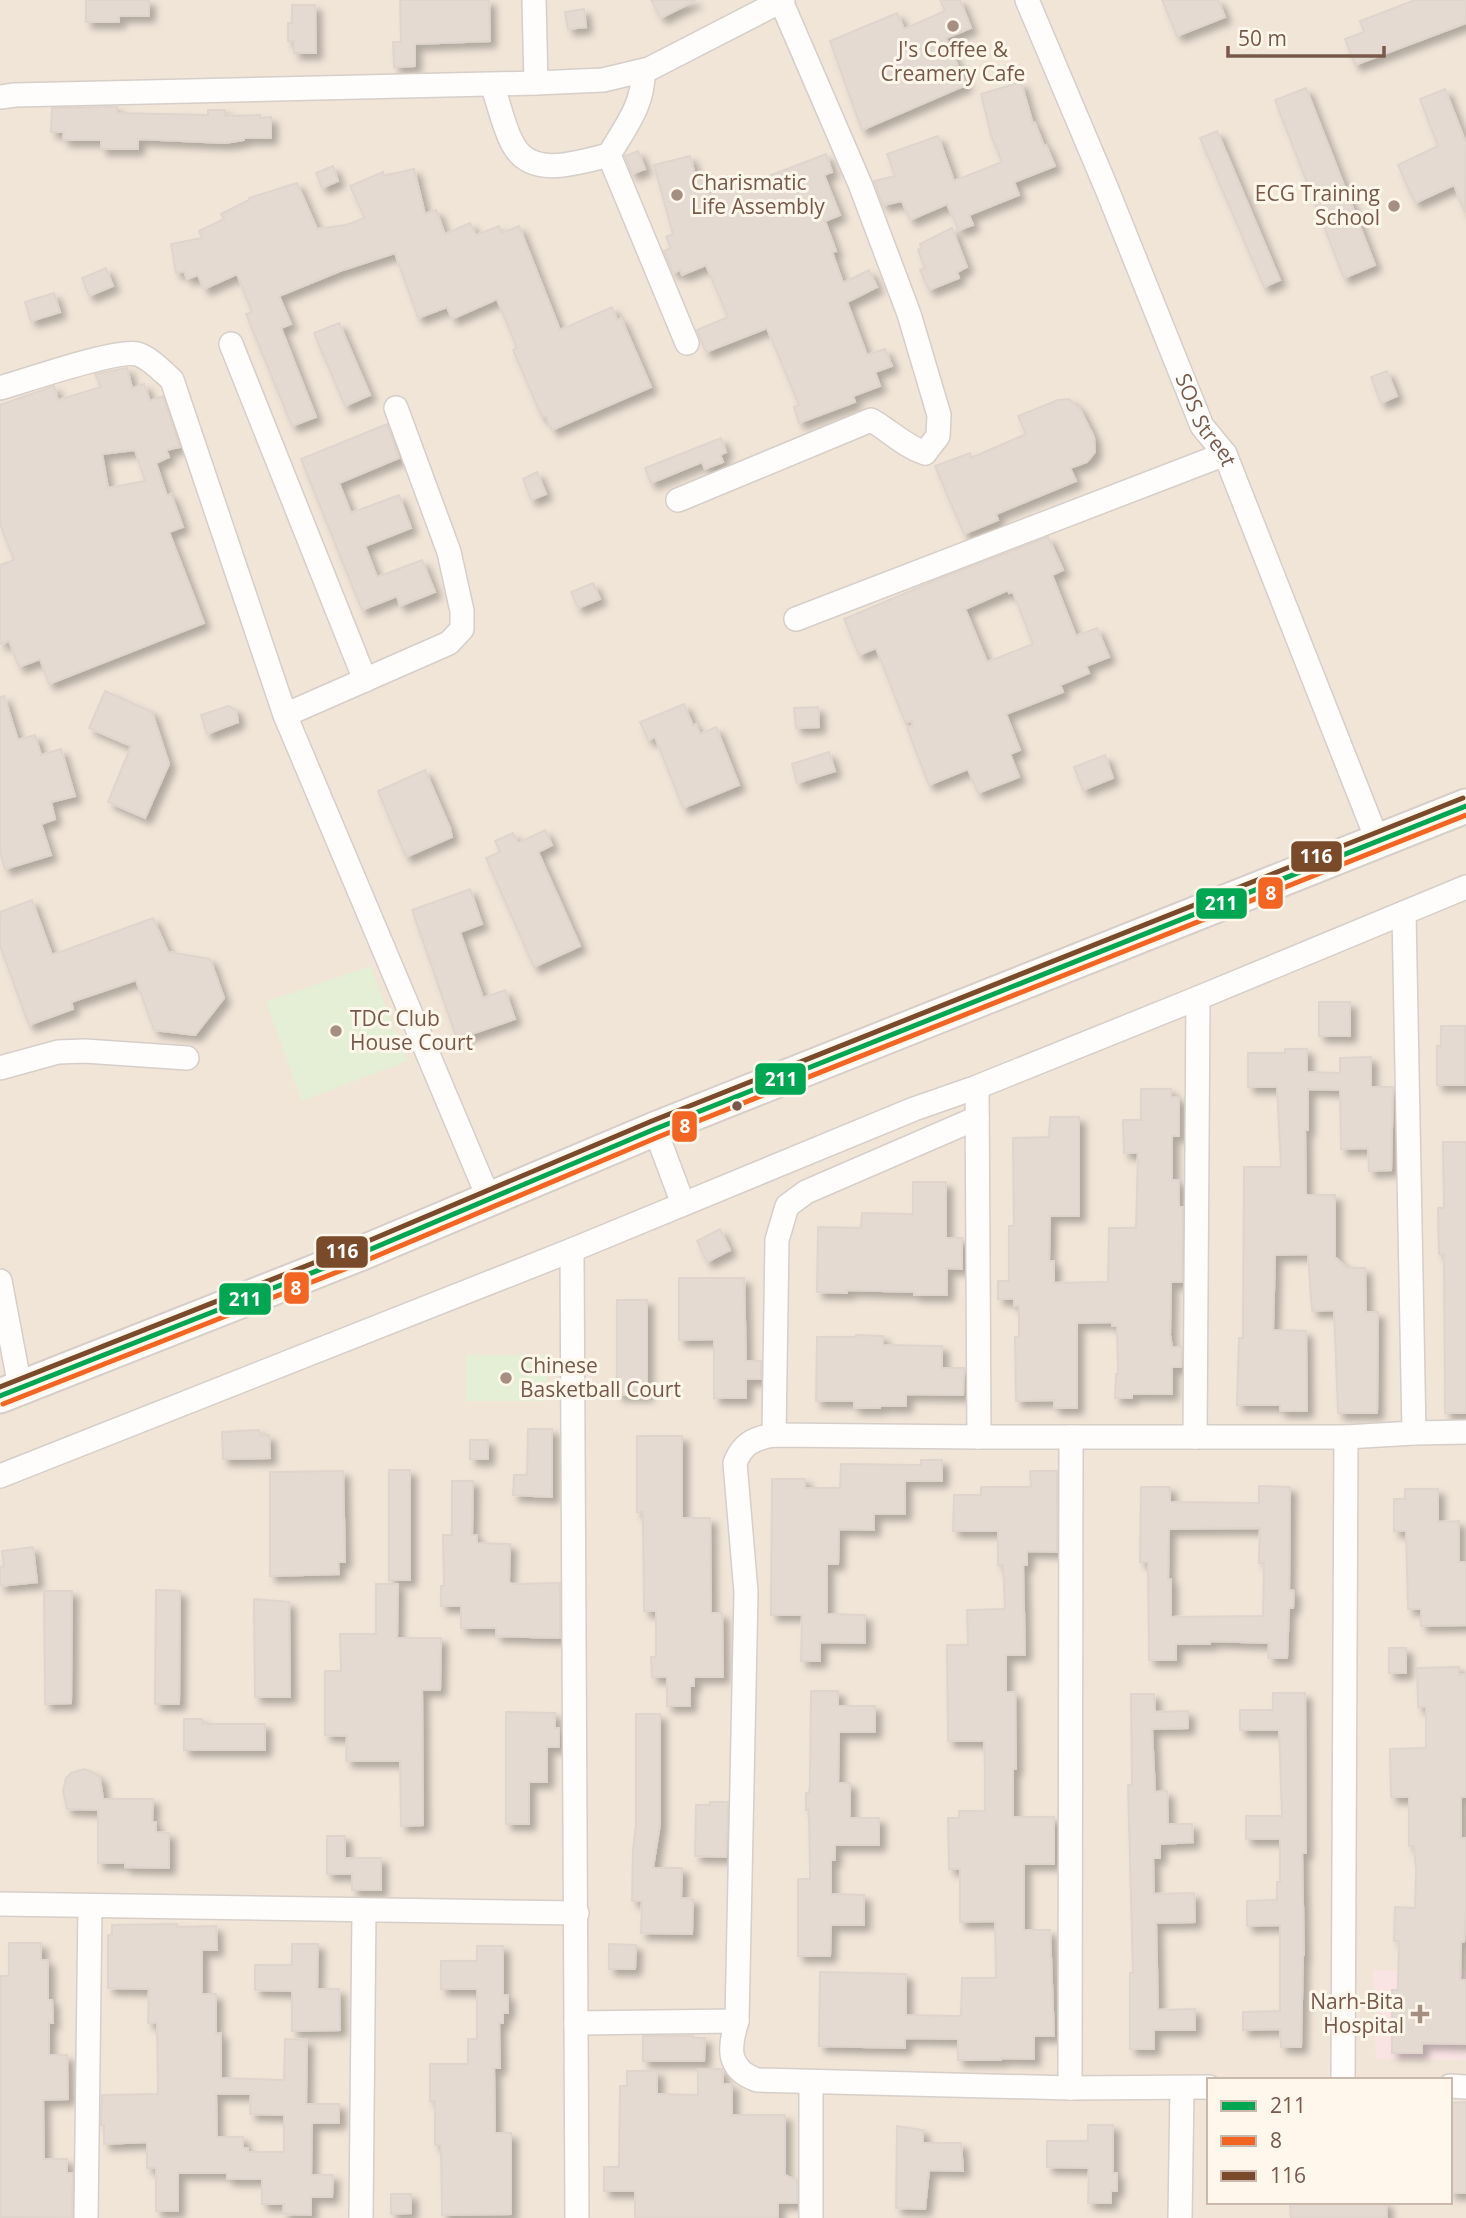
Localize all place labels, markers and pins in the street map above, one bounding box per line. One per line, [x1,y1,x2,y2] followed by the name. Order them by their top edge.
[945,18,961,34] marker: J's Coffee & Creamery Cafe
[881,35,1025,87] place label: J's Coffee & Creamery Cafe
[691,168,825,220] place label: Charismatic Life Assembly
[1255,179,1380,231] place label: ECG Training School
[669,187,685,203] marker: Charismatic Life Assembly
[1386,198,1402,214] marker: ECG Training School
[350,1004,473,1056] place label: TDC Club House Court
[328,1023,344,1039] marker: TDC Club House Court
[730,1099,744,1113] unlabelled marker
[520,1351,681,1403] place label: Chinese Basketball Court
[498,1370,514,1386] marker: Chinese Basketball Court
[1310,1987,1404,2039] place label: Narh-Bita Hospital
[1410,2004,1430,2024] marker: Narh-Bita Hospital

